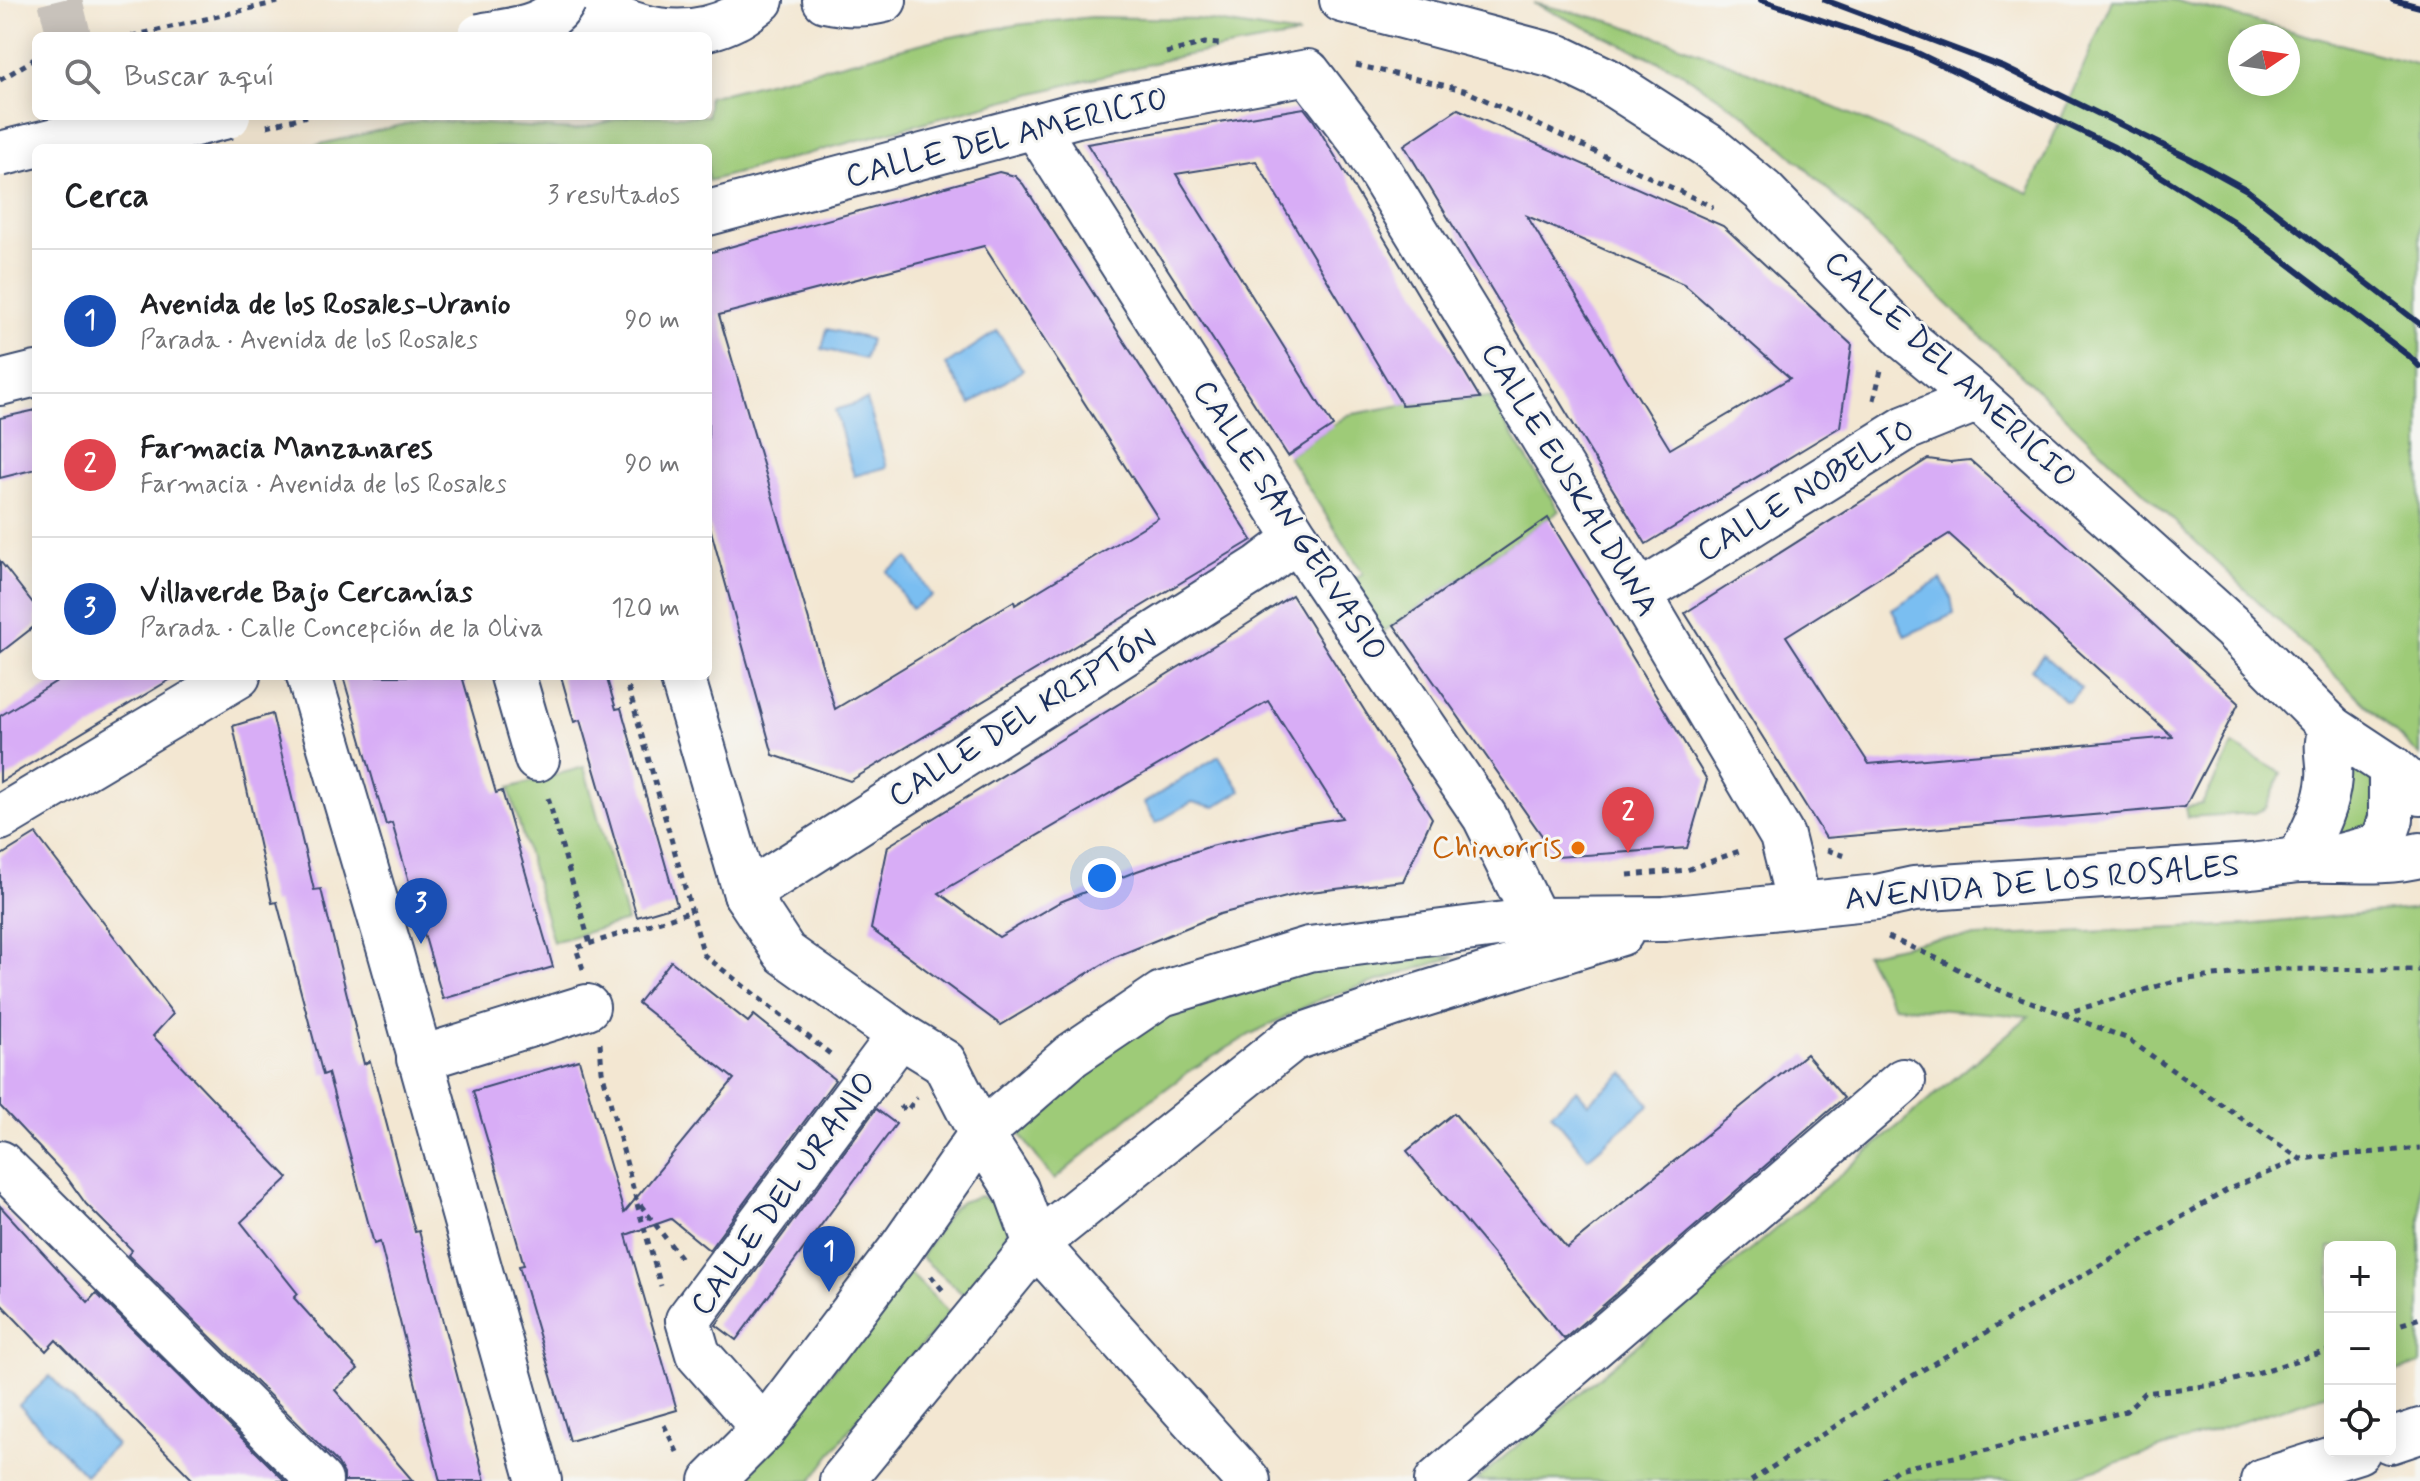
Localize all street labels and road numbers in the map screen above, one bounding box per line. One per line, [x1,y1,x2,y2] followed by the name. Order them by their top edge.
[841,78,1173,198] street label: CALLE DEL AMERICIO
[1815,242,2085,498] street label: CALLE DEL AMERICIO
[1471,335,1667,625] street label: CALLE EUSKALDUNA
[1182,372,1396,670] street label: CALLE SAN GERVASIO
[1689,409,1923,573] street label: CALLE NOBELIO
[881,618,1165,818] street label: CALLE DEL KRIPTÓN
[1843,845,2241,921] street label: AVENIDA DE LOS ROSALES
[681,1063,887,1325] street label: CALLE DEL URANIO

